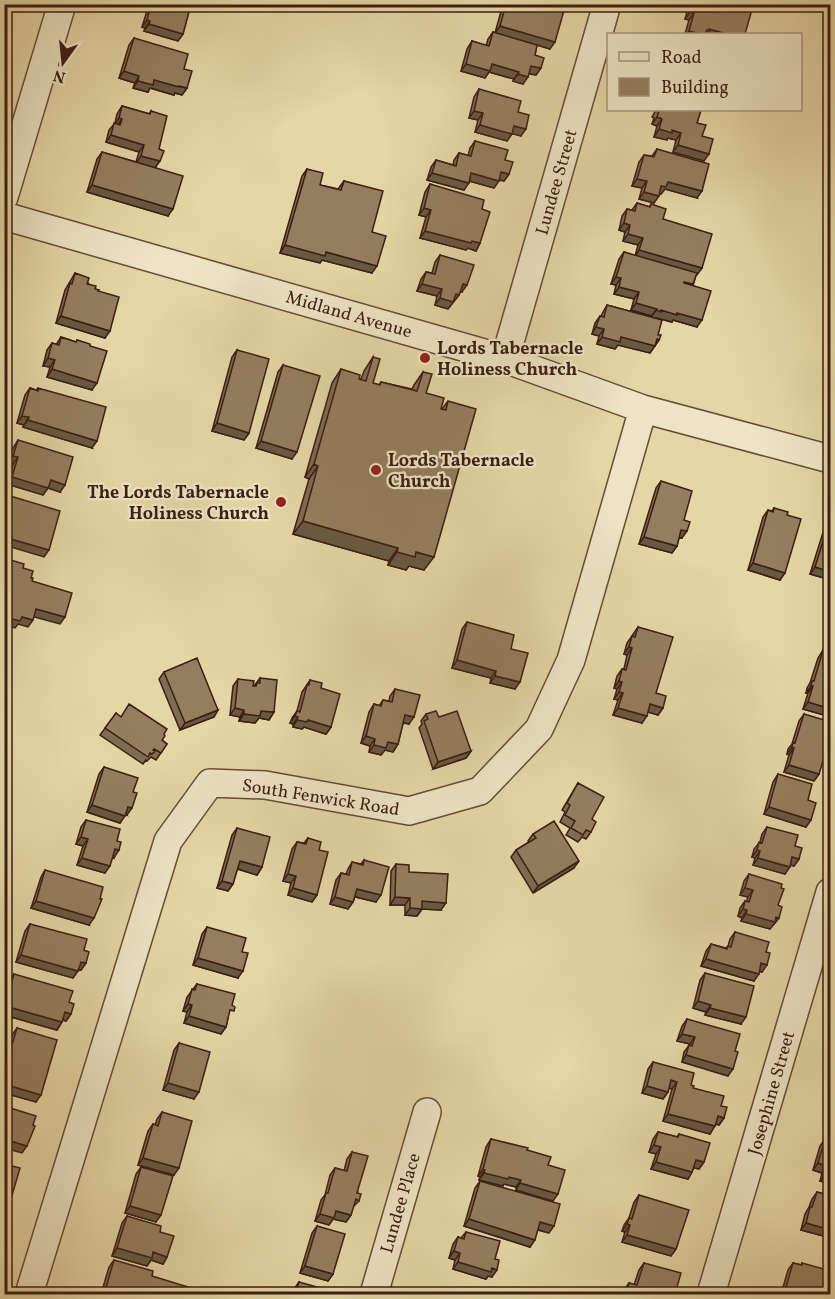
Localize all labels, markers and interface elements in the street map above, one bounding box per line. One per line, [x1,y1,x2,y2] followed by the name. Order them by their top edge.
[33,33,93,93] north arrow
[607,33,802,111] legend
[661,46,702,71] text: Road
[51,63,68,88] text: N
[661,76,729,101] text: Building
[530,127,584,238] street label: Lundee Street
[283,286,415,345] street label: Midland Avenue
[437,337,583,383] place label: Lords Tabernacle Holiness Church
[418,351,432,365] marker: Lords Tabernacle Holiness Church
[388,449,534,495] place label: Lords Tabernacle Church
[369,463,383,477] marker: Lords Tabernacle Church
[87,481,269,527] place label: The Lords Tabernacle Holiness Church
[274,495,288,509] marker: The Lords Tabernacle Holiness Church
[240,774,401,823] street label: South Fenwick Road
[743,1028,802,1158] street label: Josephine Street
[375,1150,428,1256] street label: Lundee Place

